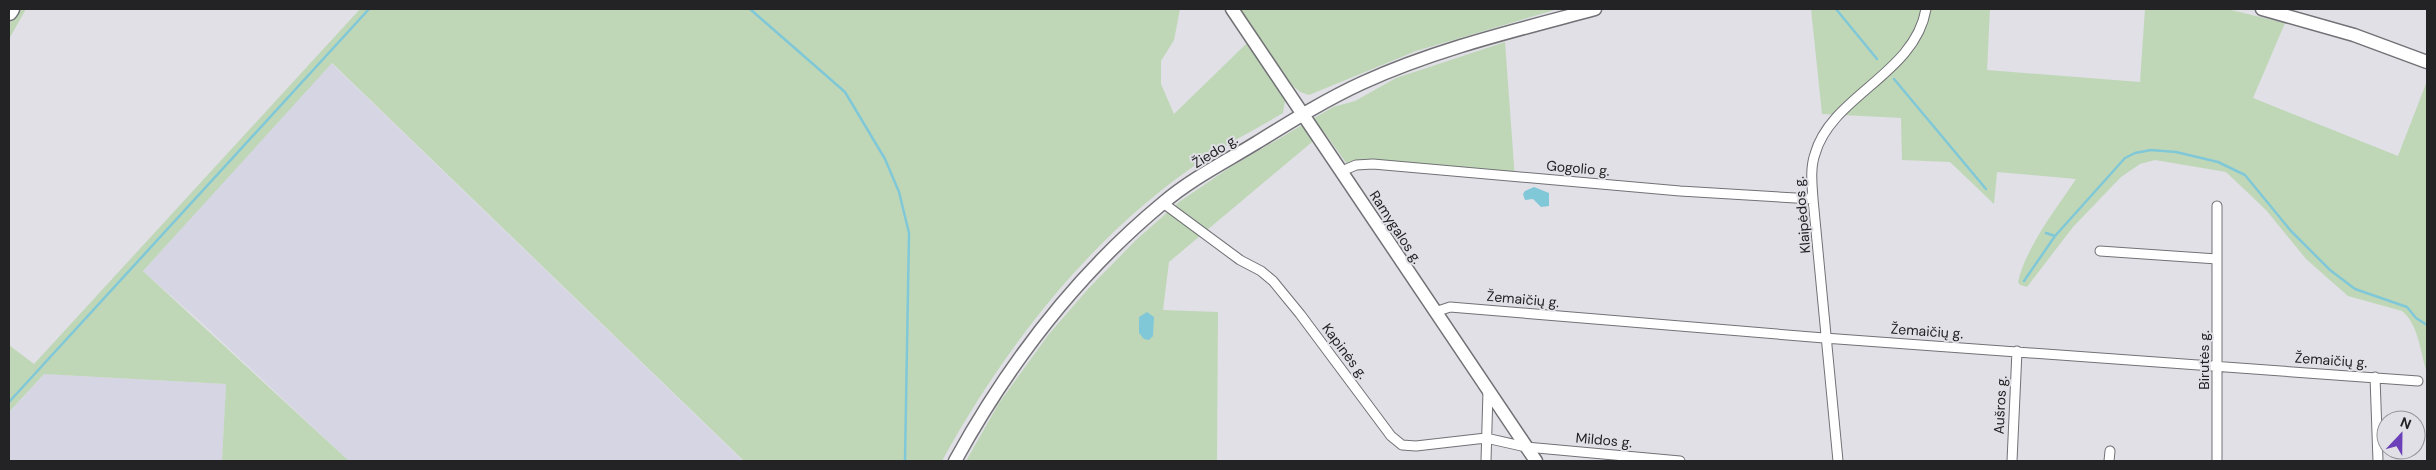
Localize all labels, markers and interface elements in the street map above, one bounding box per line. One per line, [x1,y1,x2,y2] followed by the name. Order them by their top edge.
[1189,130,1241,172] street label: Žiedo g.
[1546,156,1611,180] street label: Gogolio g.
[1790,175,1814,254] street label: Klaipėdos g.
[1366,187,1426,267] street label: Ramygalos g.
[1486,287,1560,311] street label: Žemaičių g.
[1890,319,1964,343] street label: Žemaičių g.
[1318,320,1372,383] street label: Kapinės g.
[2195,330,2213,390] street label: Birutės g.
[2294,348,2368,372] street label: Žemaičių g.
[1989,375,2011,435] street label: Aušros g.
[2376,410,2426,460] north arrow
[2398,413,2414,433] text: N
[1575,429,1633,451] street label: Mildos g.

